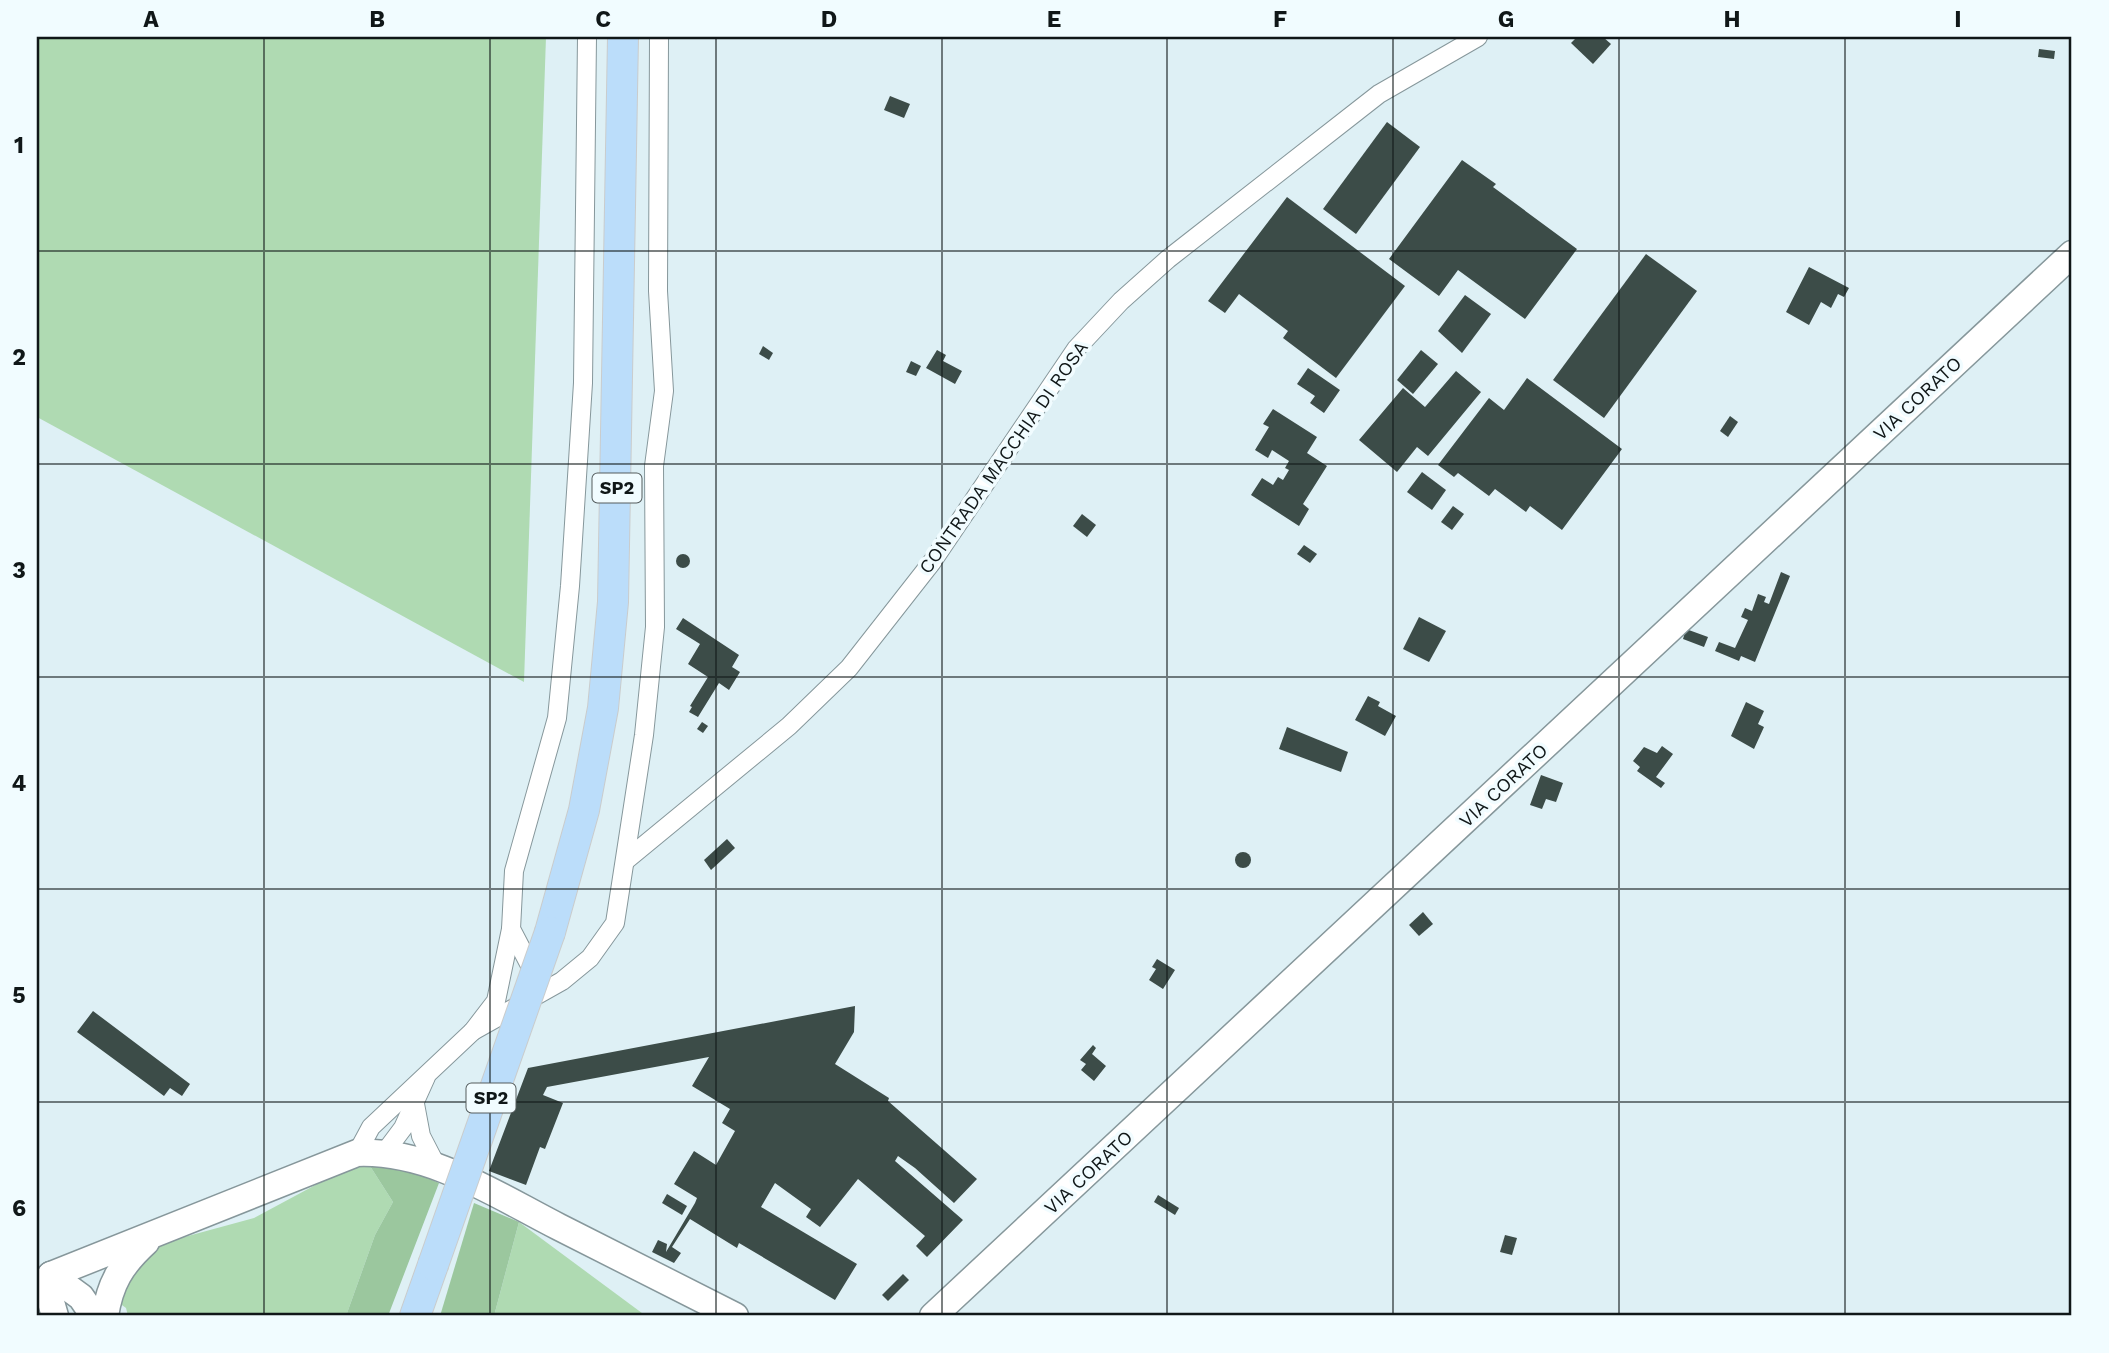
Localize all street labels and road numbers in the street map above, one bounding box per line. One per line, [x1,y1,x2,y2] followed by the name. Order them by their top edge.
[914,336,1093,578] street label: CONTRADA MACCHIA DI ROSA
[1868,352,1966,445] street label: VIA CORATO
[592,474,642,502] road number: SP2
[1454,739,1552,832] street label: VIA CORATO
[466,1084,516,1112] road number: SP2
[1039,1126,1137,1219] street label: VIA CORATO

